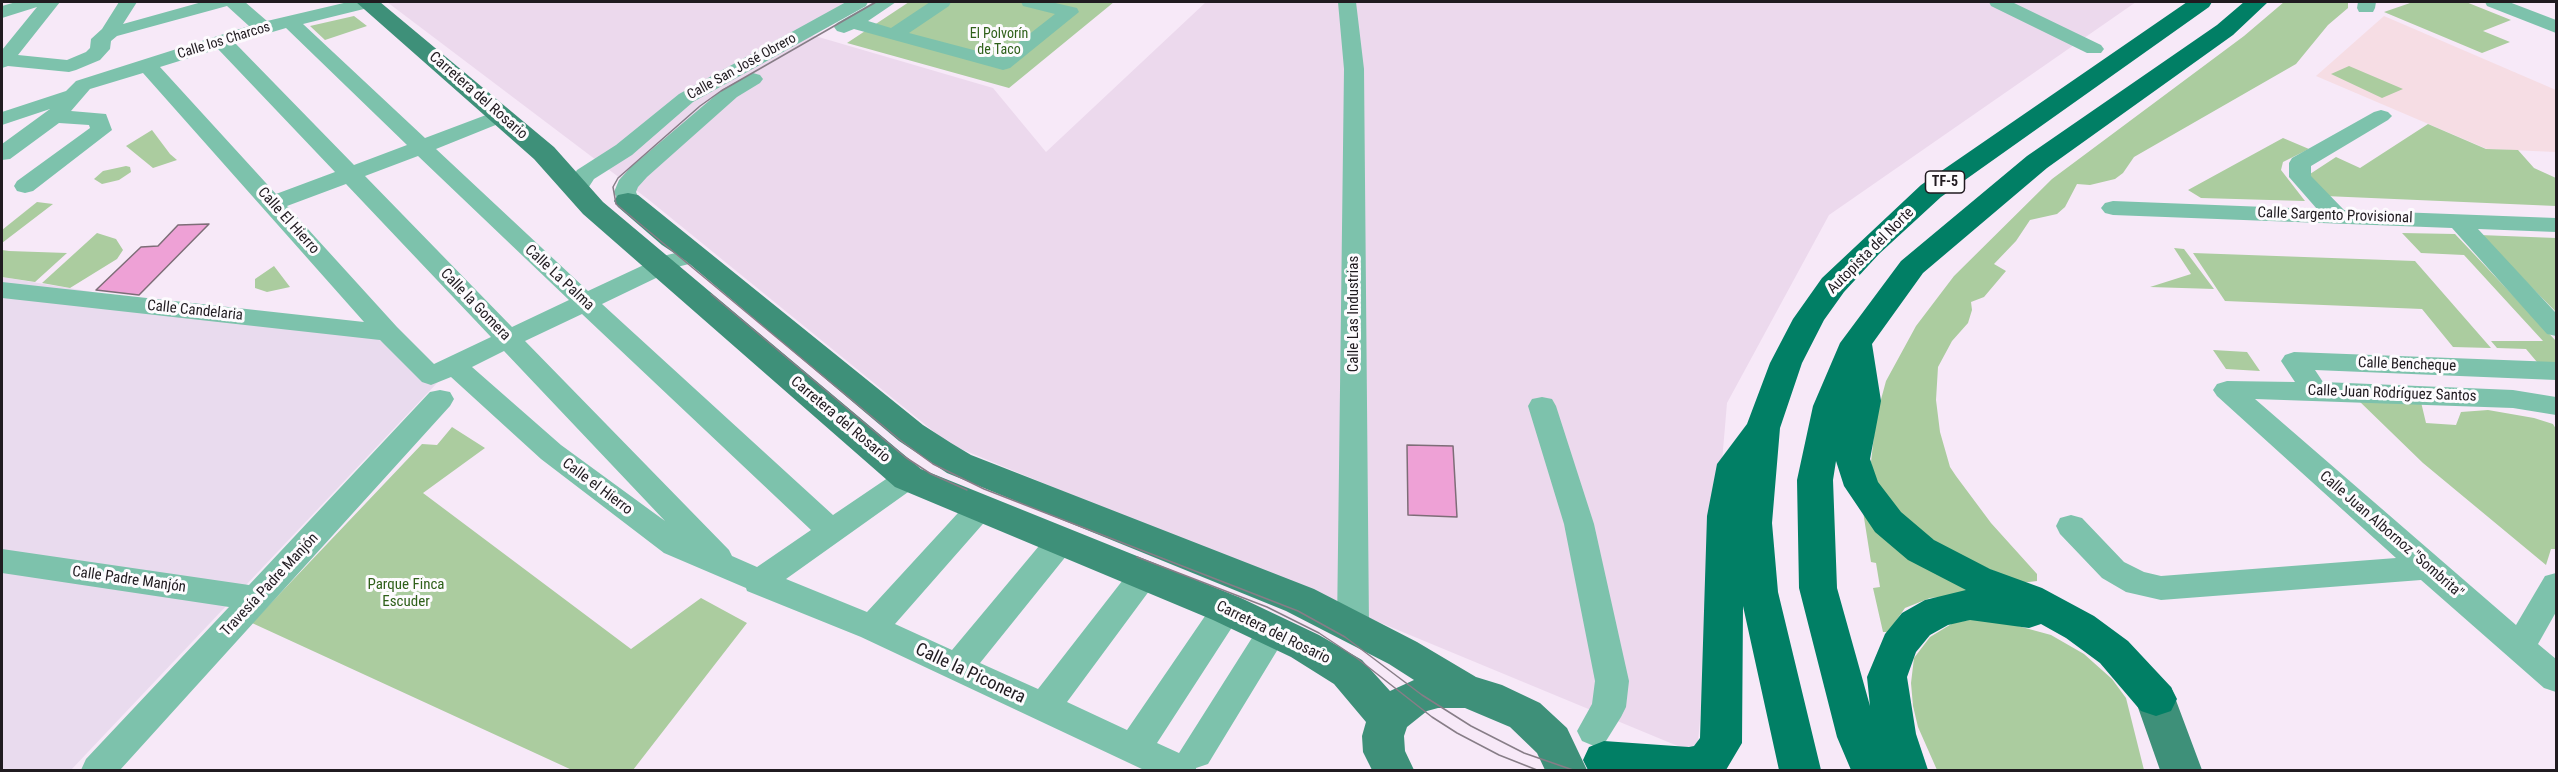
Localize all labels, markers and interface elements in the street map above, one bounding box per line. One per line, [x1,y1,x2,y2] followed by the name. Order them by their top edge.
[176,19,272,63] street label: Calle los Charcos
[970,26,1028,58] park label: El Polvorín de Taco
[685,30,799,104] street label: Calle San José Obrero
[425,48,531,144] street label: Carretera del Rosario
[1926,171,1964,193] road number: TF-5
[253,184,323,258] street label: Calle El Hierro
[1824,204,1918,298] street label: Autopista del Norte
[2257,204,2413,228] street label: Calle Sargento Provisional
[521,241,597,315] street label: Calle La Palma
[1345,256,1363,372] street label: Calle Las Industrias
[436,265,514,345] street label: Calle la Gomera
[146,297,244,325] street label: Calle Candelaria
[2357,354,2457,376] street label: Calle Bencheque
[787,373,893,467] street label: Carretera del Rosario
[2307,382,2477,406] street label: Calle Juan Rodríguez Santos
[558,455,636,519] street label: Calle el Hierro
[2315,468,2467,602] street label: Calle Juan Albornoz "Sombrita"
[217,530,323,640] street label: Travesía Padre Manjón
[71,563,187,597] street label: Calle Padre Manjón
[367,576,445,611] park label: Parque Finca Escuder
[1213,598,1333,668] street label: Carretera del Rosario
[912,639,1028,709] street label: Calle la Piconera

